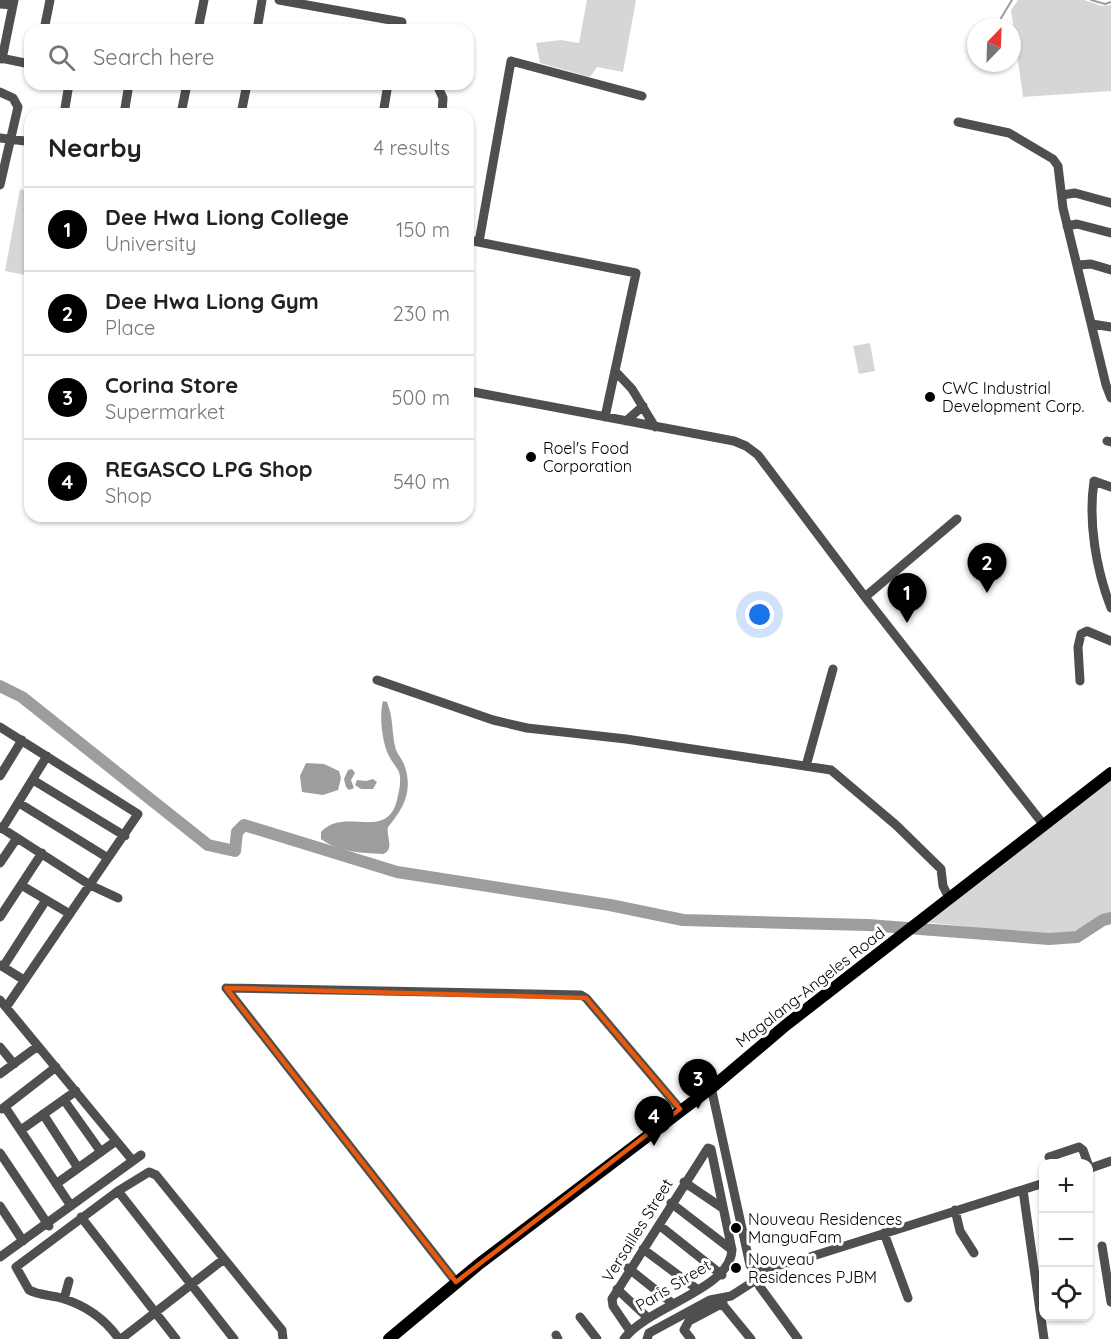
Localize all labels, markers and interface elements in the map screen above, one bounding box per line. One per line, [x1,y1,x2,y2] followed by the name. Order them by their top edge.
[967,18,1021,72] north arrow
[24,24,474,90] search box
[45,41,78,74] icon: search
[93,43,214,71] text: Search here
[48,131,142,164] text: Nearby
[374,135,450,160] text: 4 results
[105,203,349,231] text: Dee Hwa Liong College
[64,217,71,242] text: 1
[396,217,450,242] text: 150 m
[105,231,196,256] text: University
[105,287,319,315] text: Dee Hwa Liong Gym
[62,301,73,326] text: 2
[393,301,450,326] text: 230 m
[105,315,155,340] text: Place
[105,371,238,399] text: Corina Store
[942,378,1085,416] place label: CWC Industrial Development Corp.
[62,385,73,410] text: 3
[392,385,450,410] text: 500 m
[923,390,937,404] marker: CWC Industrial Development Corp.
[105,399,225,424] text: Supermarket
[543,438,632,476] place label: Roel's Food Corporation
[524,450,538,464] marker: Roel's Food Corporation
[105,455,313,483] text: REGASCO LPG Shop
[62,469,73,494] text: 4
[393,469,450,494] text: 540 m
[105,483,152,508] text: Shop
[968,544,1006,593] pin: 2
[888,574,926,623] pin: 1
[745,600,774,629] your location
[731,923,889,1051] street label: Magalang-Angeles Road
[678,1060,718,1109] pin: 3
[634,1096,674,1146] pin: 4
[1039,1159,1093,1321] map controls
[1039,1159,1093,1213] button: +
[597,1175,677,1285] street label: Versailles Street
[748,1209,902,1247] place label: Nouveau Residences ManguaFam
[1039,1213,1093,1267] button: −
[729,1221,743,1235] marker: Nouveau Residences ManguaFam
[748,1249,877,1287] place label: Nouveau Residences PJBM
[632,1255,714,1315] street label: Paris Street
[729,1261,743,1275] marker: Nouveau Residences PJBM
[1039,1267,1093,1321] button: locate

